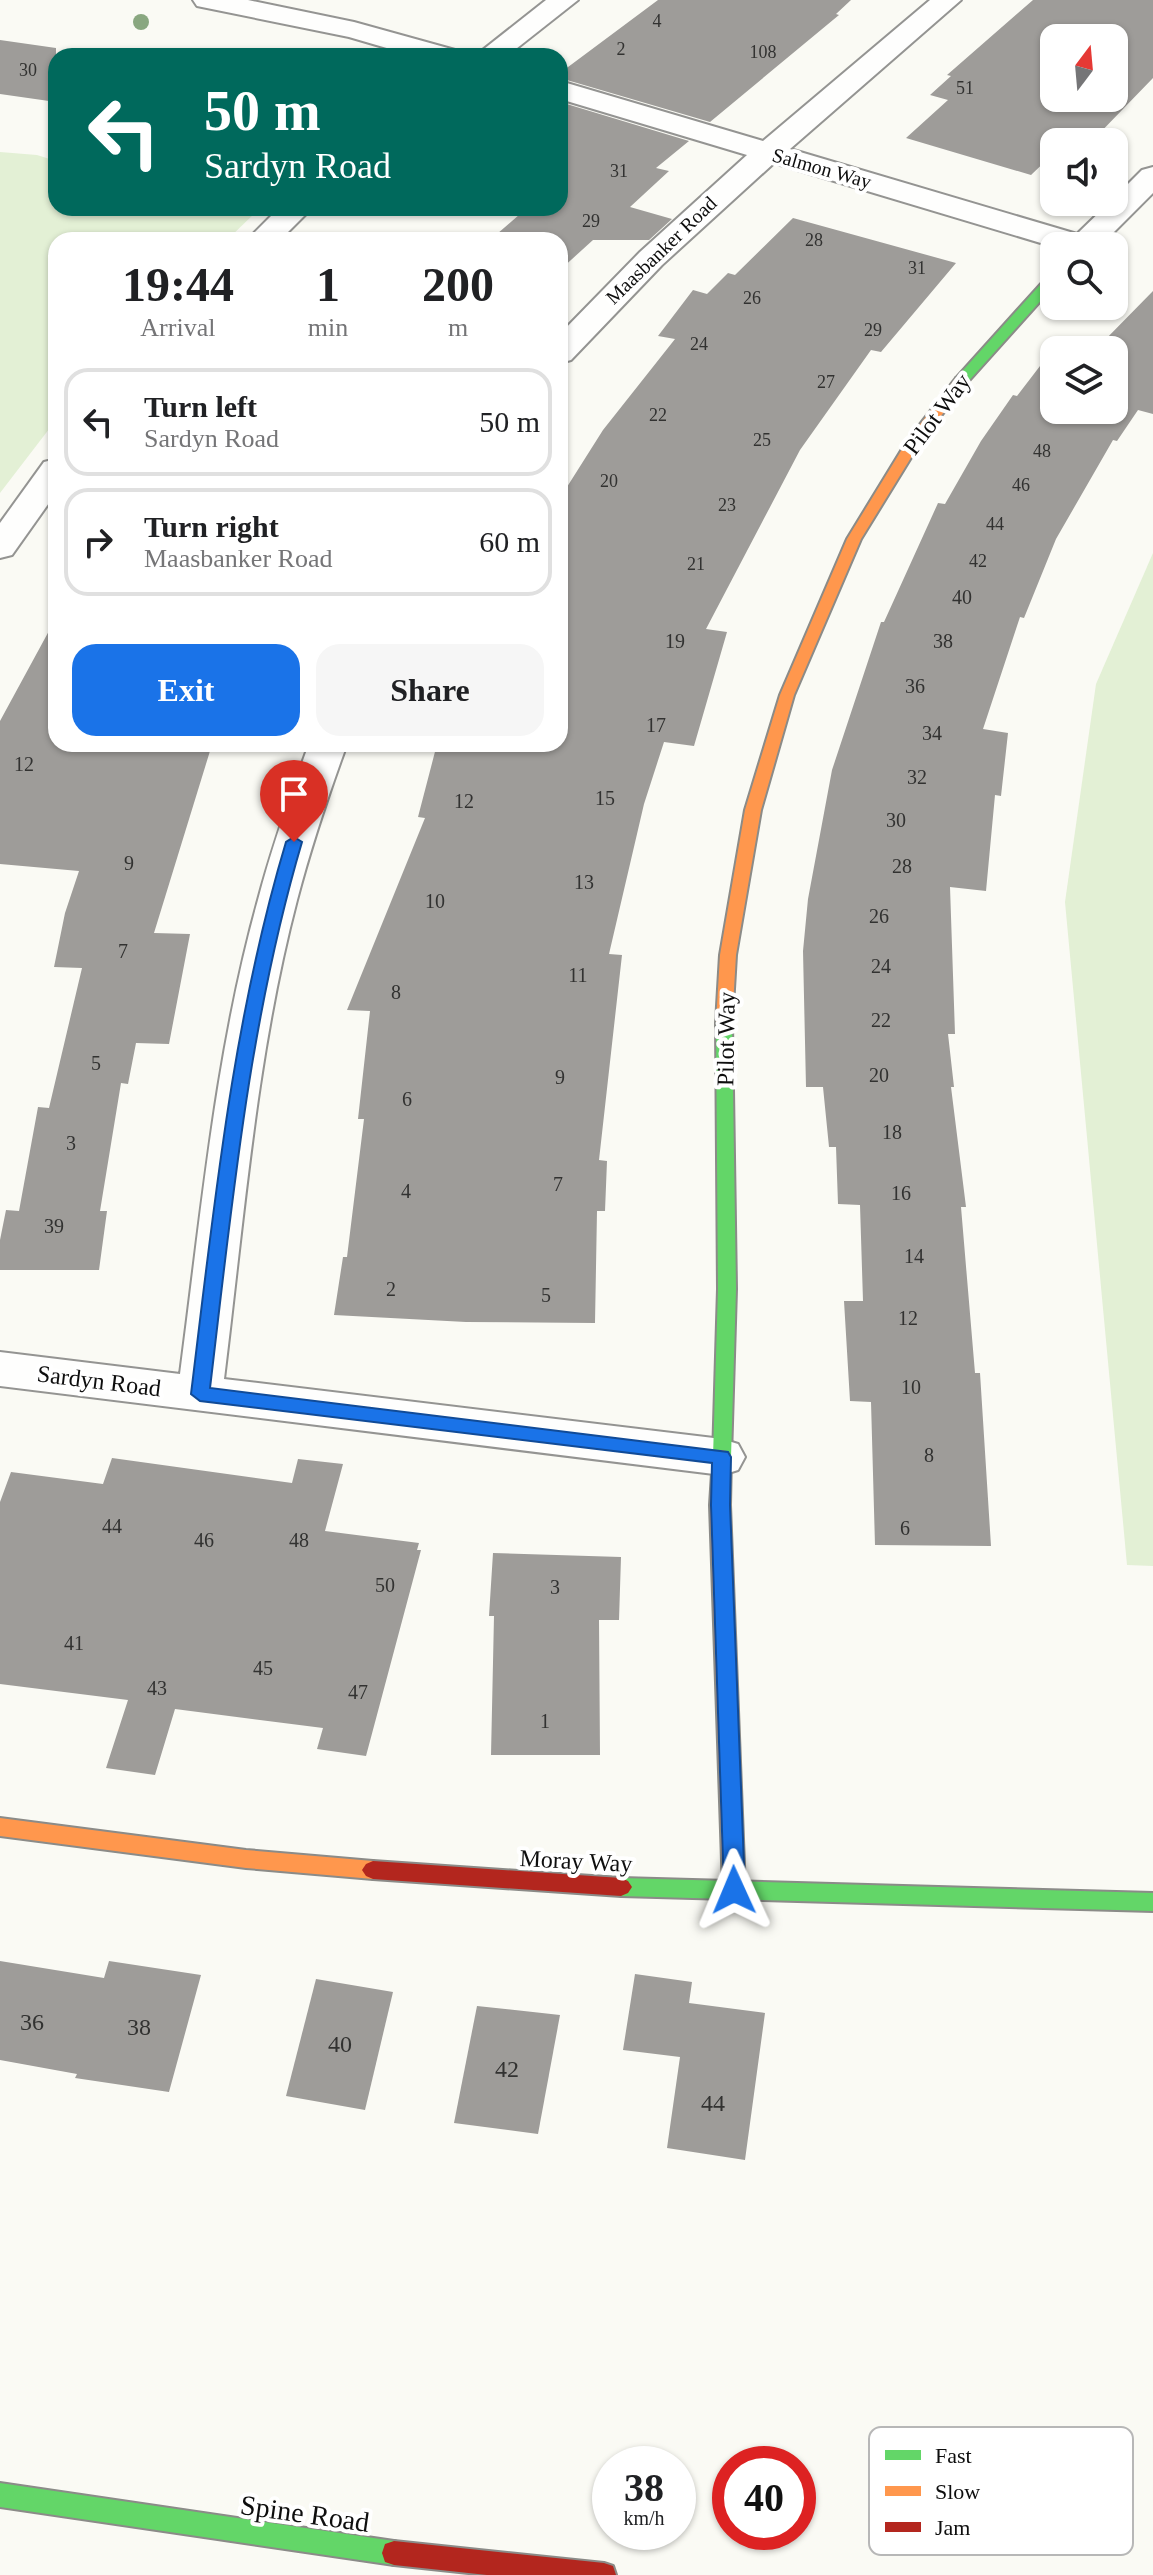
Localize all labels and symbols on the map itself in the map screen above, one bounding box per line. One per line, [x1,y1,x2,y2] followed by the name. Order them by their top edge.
[653,11,662,31] house number: 4
[1040,24,1128,112] north arrow
[617,39,626,59] house number: 2
[750,42,777,62] house number: 108
[19,60,37,80] house number: 30
[956,78,974,98] house number: 51
[770,143,874,194] street label: Salmon Way
[610,161,628,181] house number: 31
[601,192,721,308] street label: Maasbanker Road
[582,211,600,231] house number: 29
[805,230,823,250] house number: 28
[908,258,926,278] house number: 31
[743,288,761,308] house number: 26
[864,320,882,340] house number: 29
[690,334,708,354] house number: 24
[898,369,976,459] street label: Pilot Way
[817,372,835,392] house number: 27
[649,405,667,425] house number: 22
[753,430,771,450] house number: 25
[1033,441,1051,461] house number: 48
[600,471,618,491] house number: 20
[1012,475,1030,495] house number: 46
[718,495,736,515] house number: 23
[986,514,1004,534] house number: 44
[969,551,987,571] house number: 42
[687,554,705,574] house number: 21
[952,586,972,608] house number: 40
[665,630,685,652] house number: 19
[933,630,953,652] house number: 38
[905,675,925,697] house number: 36
[646,714,666,736] house number: 17
[922,722,942,744] house number: 34
[14,753,34,775] house number: 12
[260,760,328,842] pin
[907,766,927,788] house number: 32
[595,787,615,809] house number: 15
[454,790,474,812] house number: 12
[886,809,906,831] house number: 30
[124,852,134,874] house number: 9
[892,855,912,877] house number: 28
[574,871,594,893] house number: 13
[425,890,445,912] house number: 10
[869,905,889,927] house number: 26
[118,940,128,962] house number: 7
[871,955,891,977] house number: 24
[568,964,588,986] house number: 11
[391,981,401,1003] house number: 8
[712,992,740,1086] street label: Pilot Way
[871,1009,891,1031] house number: 22
[91,1052,101,1074] house number: 5
[869,1064,889,1086] house number: 20
[555,1066,565,1088] house number: 9
[402,1088,412,1110] house number: 6
[882,1121,902,1143] house number: 18
[66,1132,76,1154] house number: 3
[553,1173,563,1195] house number: 7
[401,1180,411,1202] house number: 4
[891,1182,911,1204] house number: 16
[44,1215,64,1237] house number: 39
[904,1245,924,1267] house number: 14
[386,1278,396,1300] house number: 2
[541,1284,551,1306] house number: 5
[898,1307,918,1329] house number: 12
[36,1361,162,1401] street label: Sardyn Road
[901,1376,921,1398] house number: 10
[924,1444,934,1466] house number: 8
[102,1515,122,1537] house number: 44
[900,1517,910,1539] house number: 6
[194,1529,214,1551] house number: 46
[289,1529,309,1551] house number: 48
[375,1574,395,1596] house number: 50
[550,1576,560,1598] house number: 3
[64,1632,84,1654] house number: 41
[253,1657,273,1679] house number: 45
[147,1677,167,1699] house number: 43
[348,1681,368,1703] house number: 47
[540,1710,550,1732] house number: 1
[519,1845,633,1877] street label: Moray Way
[692,1848,776,1932] position arrow
[20,2009,44,2035] house number: 36
[127,2014,151,2040] house number: 38
[328,2031,352,2057] house number: 40
[495,2056,519,2082] house number: 42
[701,2090,725,2116] house number: 44
[869,2427,1133,2555] legend
[935,2443,972,2468] text: Fast
[712,2446,816,2550] speed limit sign: 40
[935,2479,980,2504] text: Slow
[238,2489,371,2538] street label: Spine Road
[935,2515,970,2540] text: Jam

